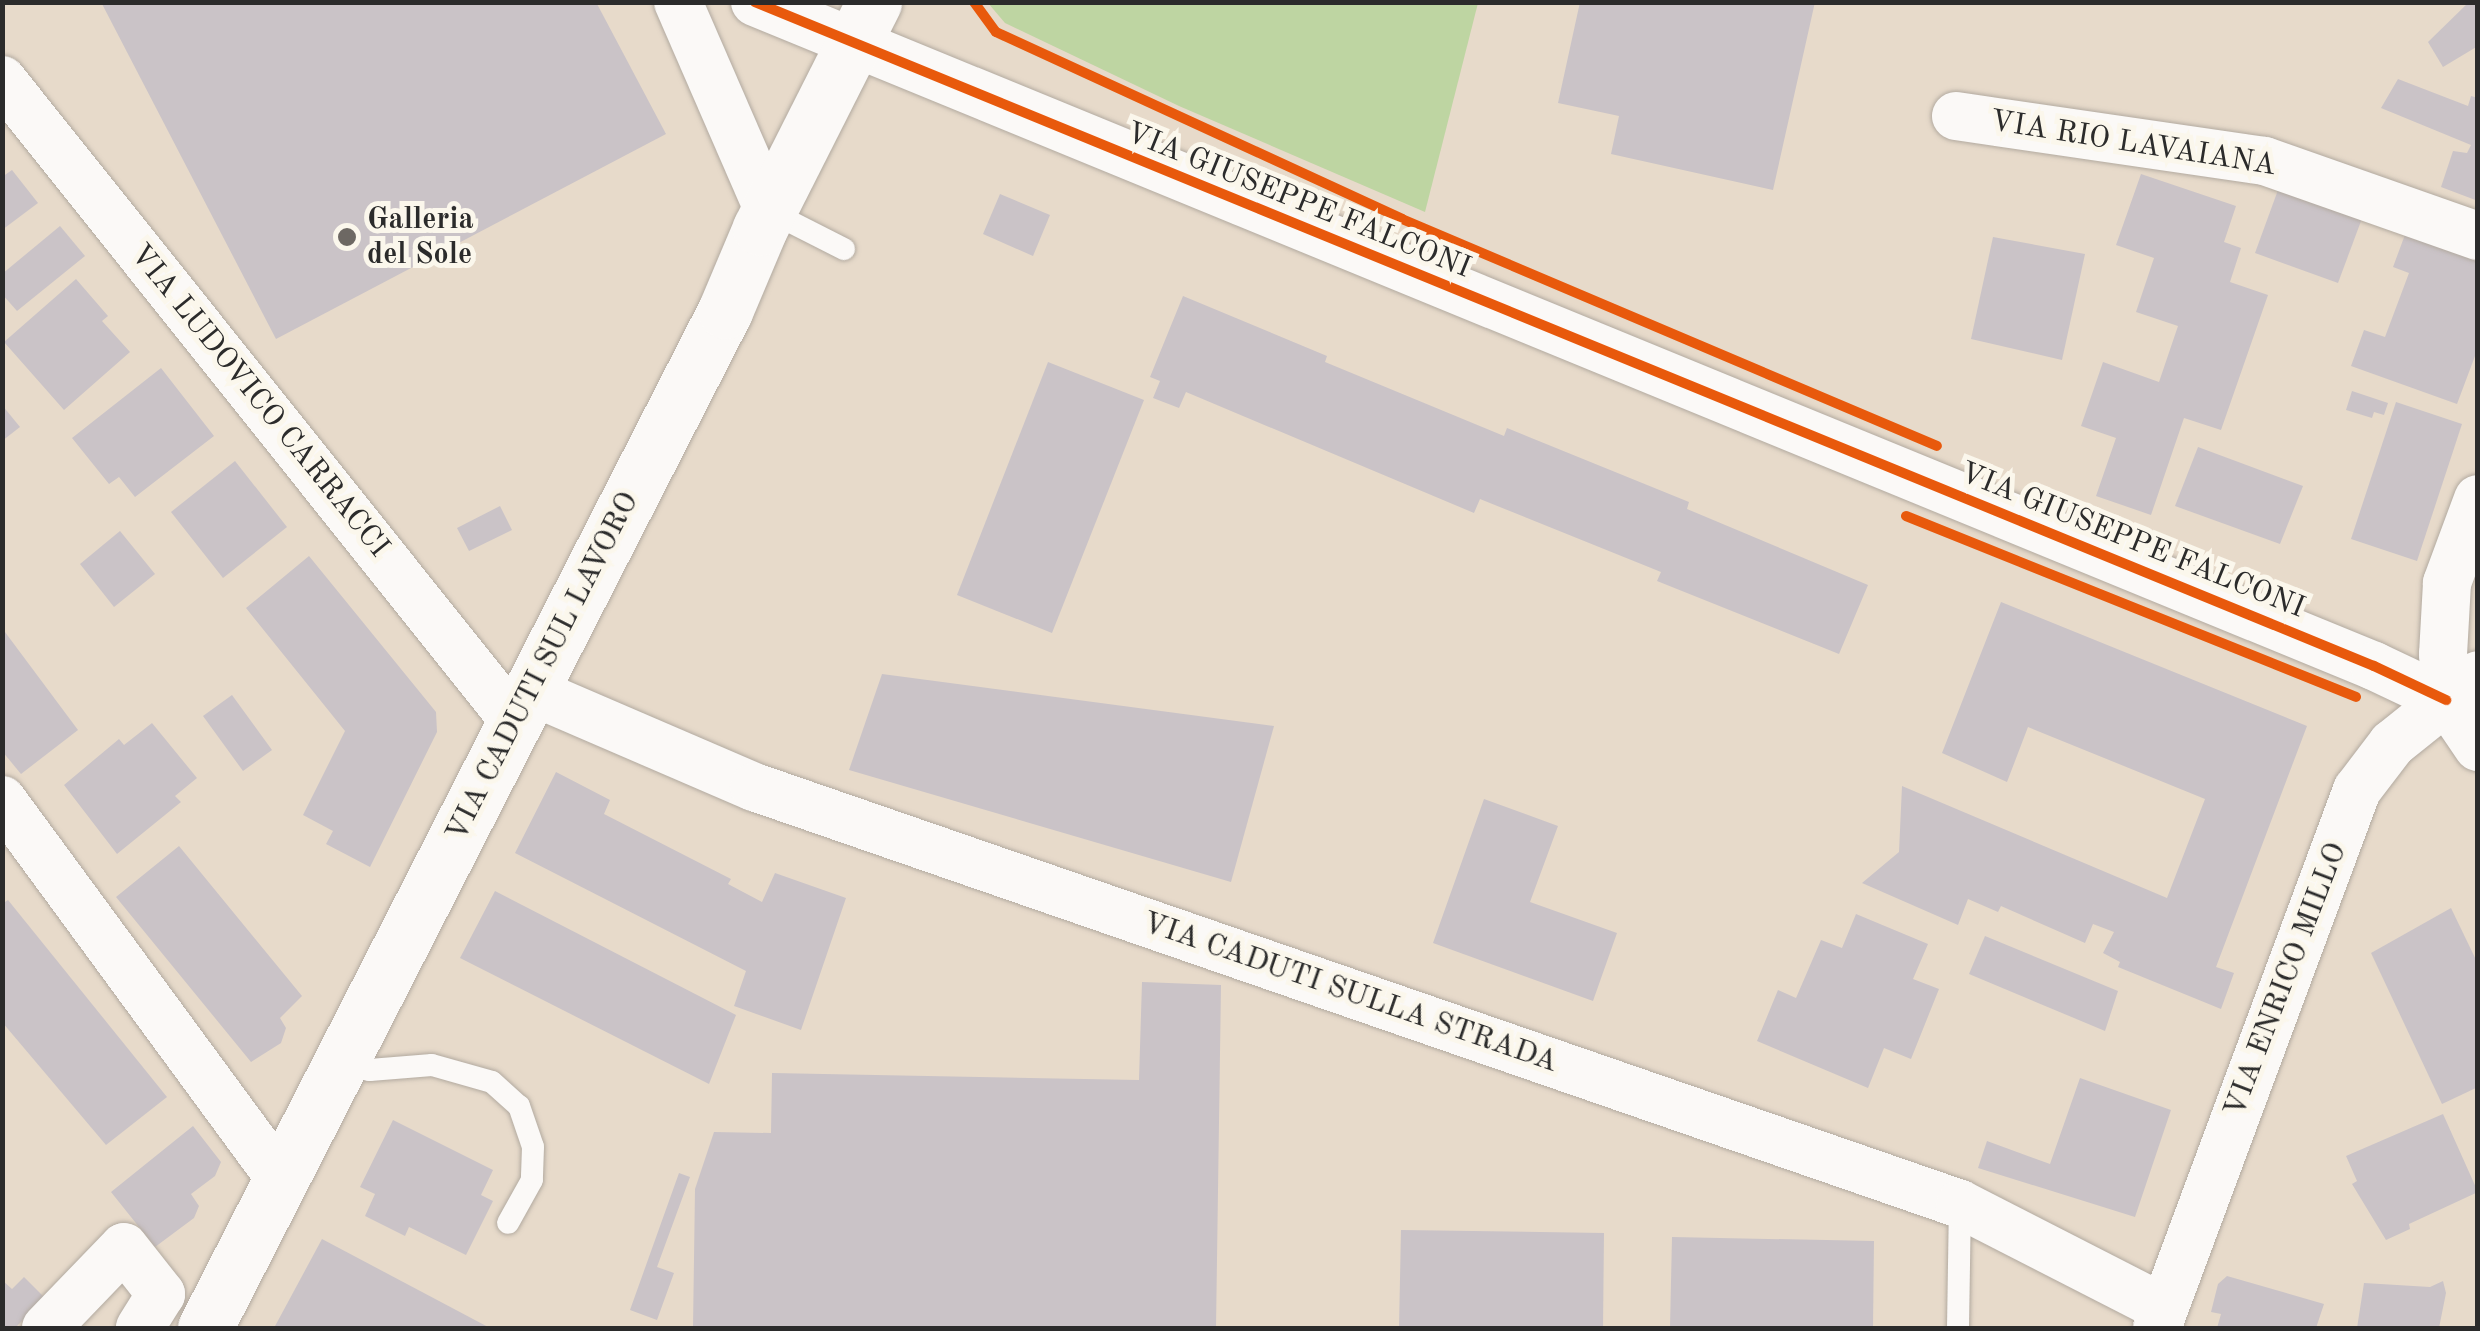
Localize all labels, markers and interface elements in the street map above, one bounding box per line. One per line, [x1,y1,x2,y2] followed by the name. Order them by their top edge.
[1988,104,2278,184] street label: VIA RIO LAVAIANA
[1120,115,1476,287] street label: VIA GIUSEPPE FALCONI
[367,202,474,272] place label: Galleria del Sole
[336,226,358,248] marker: Galleria del Sole
[122,237,396,565] street label: VIA LUDOVICO CARRACCI
[1954,455,2310,627] street label: VIA GIUSEPPE FALCONI
[439,486,647,848] street label: VIA CADUTI SUL LAVORO
[2217,838,2355,1122] street label: VIA ENRICO MILLO
[1138,905,1562,1081] street label: VIA CADUTI SULLA STRADA

